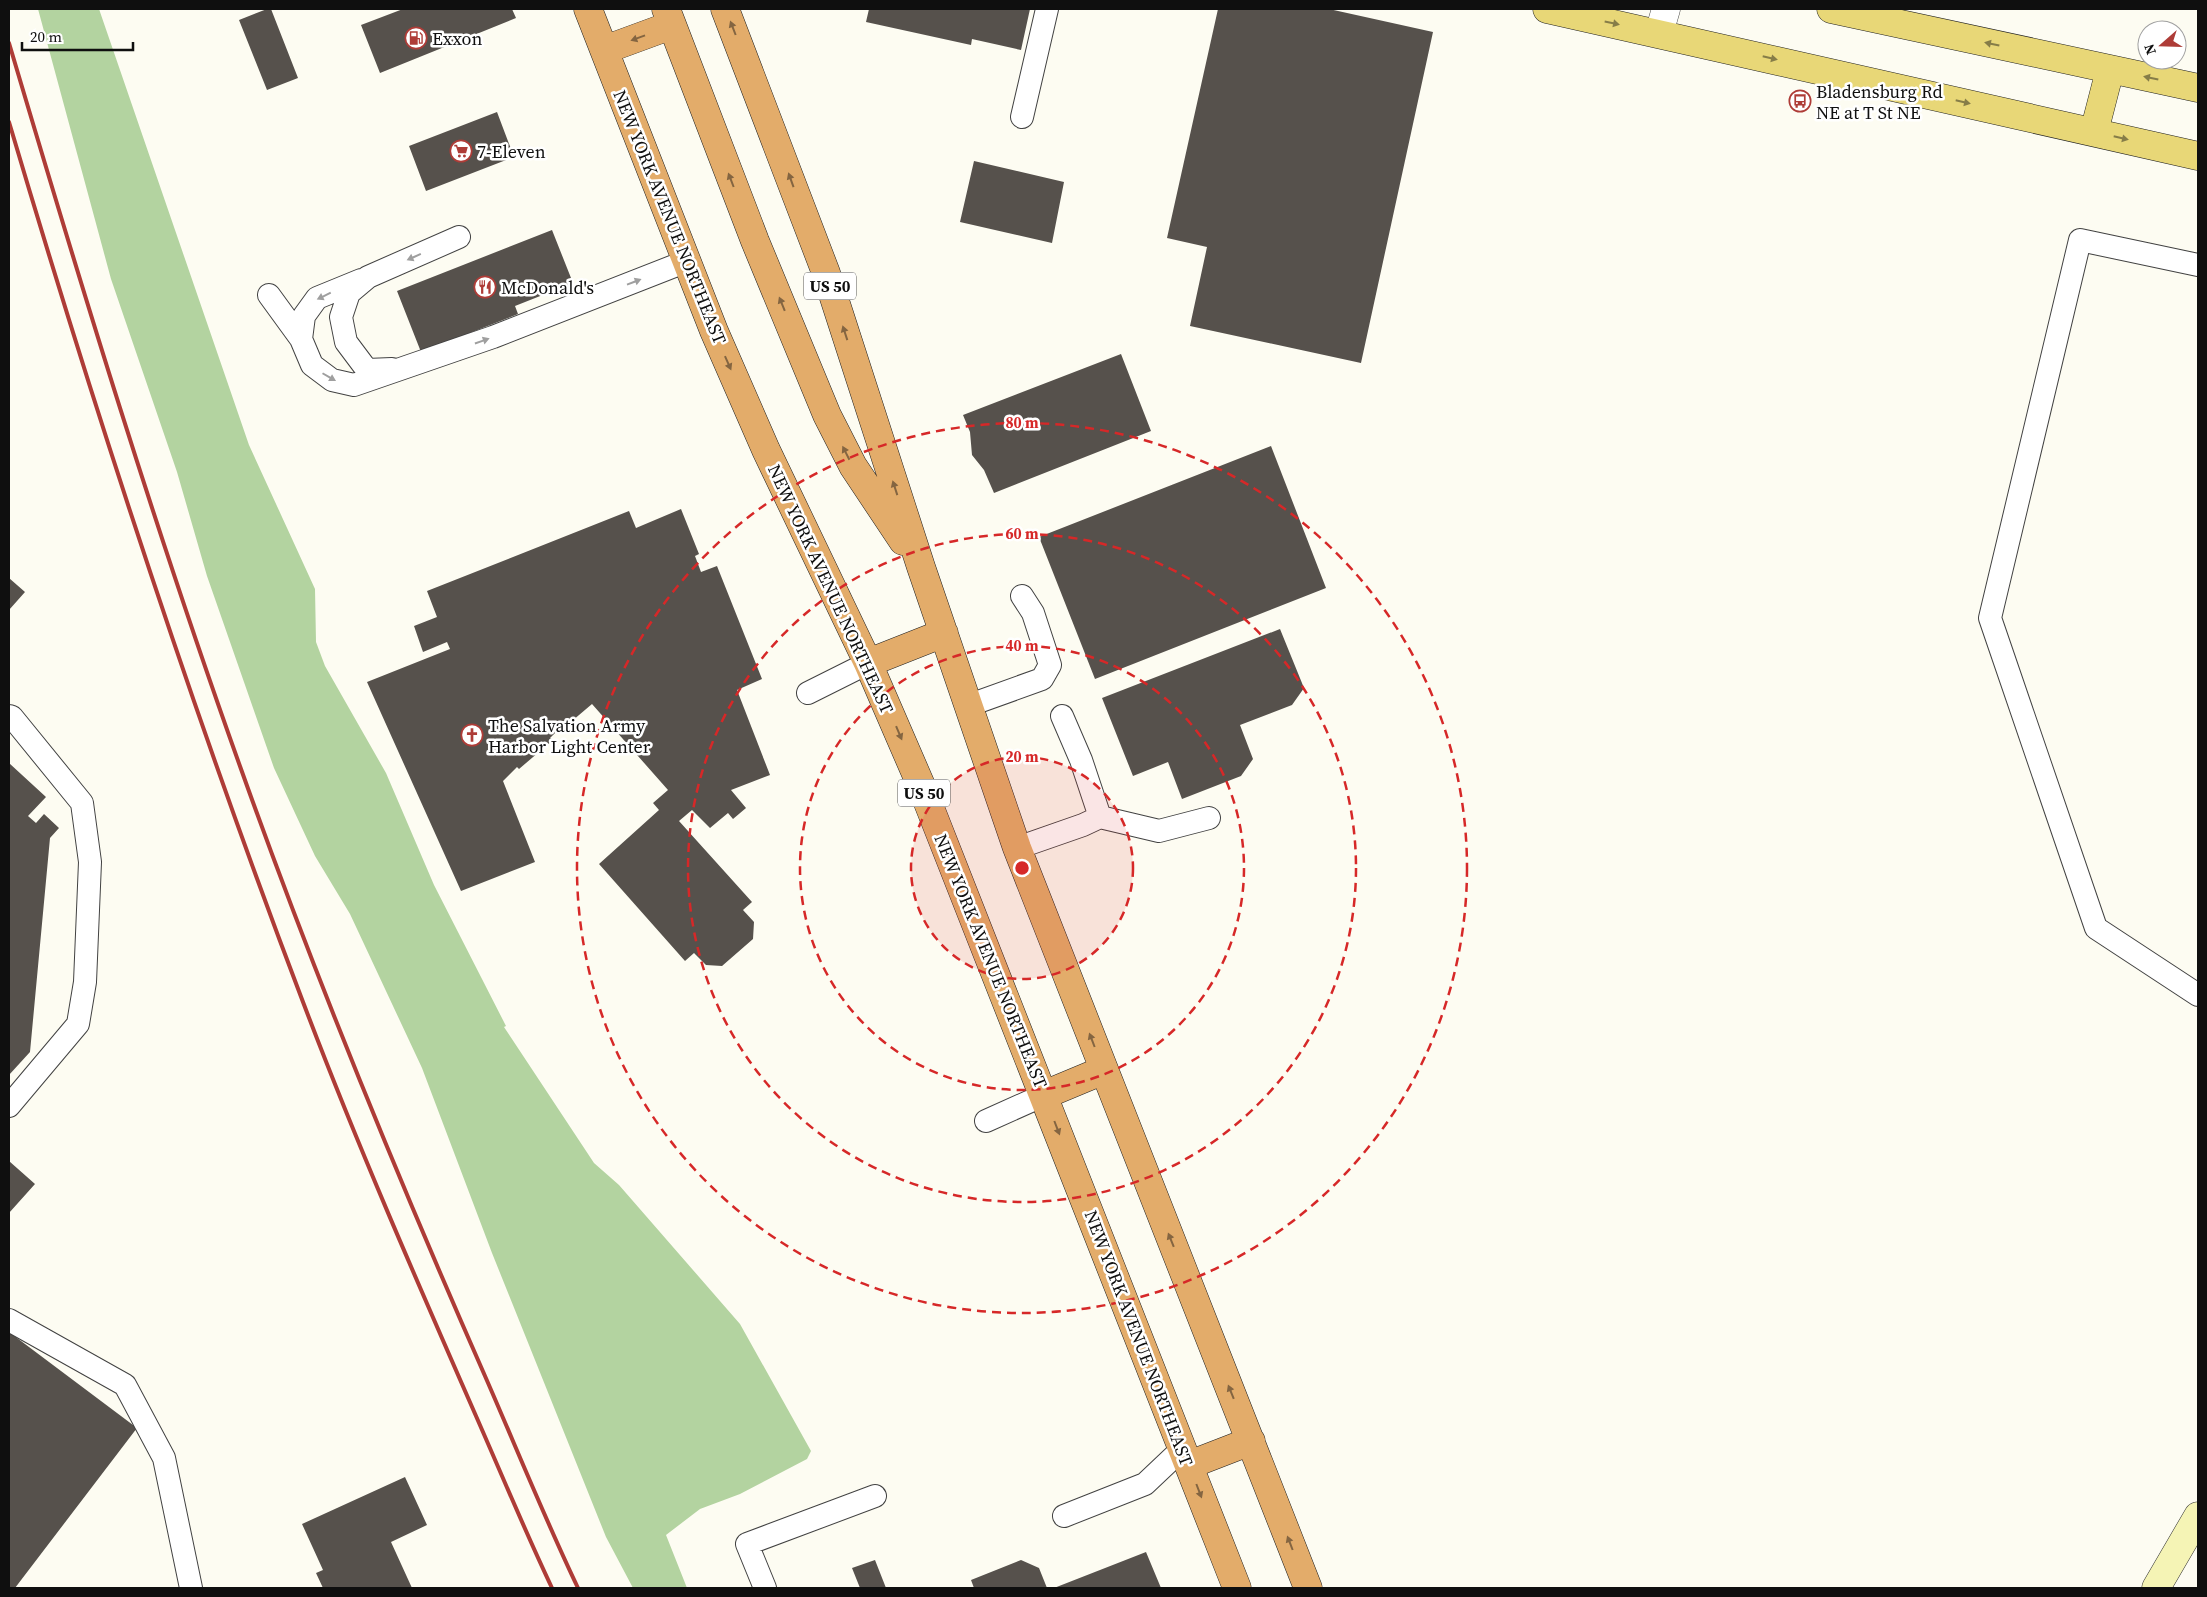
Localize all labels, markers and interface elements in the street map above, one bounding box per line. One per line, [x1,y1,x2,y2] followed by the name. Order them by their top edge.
[1604,19,1619,27] one-way arrow
[22,20,134,52] scale bar
[2137,20,2187,70] north arrow
[728,21,736,35] one-way arrow
[30,26,62,47] text: 20 m
[404,26,428,50] fuel station icon: Exxon
[432,26,482,51] place label: Exxon
[630,34,645,42] one-way arrow
[1984,40,1999,48] one-way arrow
[2139,41,2161,58] text: N
[1763,55,1779,63] one-way arrow
[2143,74,2158,82] one-way arrow
[1816,79,1943,125] place label: Bladensburg Rd NE at T St NE
[607,86,733,348] street label: NEW YORK AVENUE NORTHEAST
[1788,89,1812,113] bus stop icon: Bladensburg Rd NE at T St NE
[1955,98,1970,106] one-way arrow
[2114,134,2129,142] one-way arrow
[449,139,473,163] supermarket icon: 7-Eleven
[477,139,546,164] place label: 7-Eleven
[727,172,734,187] one-way arrow
[787,172,795,187] one-way arrow
[407,254,421,262] one-way arrow
[804,272,856,300] road number: US 50
[473,275,497,299] restaurant icon: McDonald's
[501,275,594,300] place label: McDonald's
[626,278,641,285] one-way arrow
[316,292,331,300] one-way arrow
[778,297,785,312] one-way arrow
[841,325,849,340] one-way arrow
[475,337,490,345] one-way arrow
[724,356,732,370] one-way arrow
[322,372,336,381] one-way arrow
[1005,412,1039,433] text: 80 m
[842,447,851,460] one-way arrow
[762,460,900,718] street label: NEW YORK AVENUE NORTHEAST
[891,480,899,495] one-way arrow
[1005,523,1039,544] text: 60 m
[1005,635,1039,656] text: 40 m
[488,713,651,759] place label: The Salvation Army Harbor Light Center
[460,723,484,747] church icon: The Salvation Army Harbor Light Center
[895,726,903,740] one-way arrow
[1005,746,1039,767] text: 20 m
[898,780,950,806] road number: US 50
[928,830,1054,1092] street label: NEW YORK AVENUE NORTHEAST
[1013,859,1031,877] centre of rings
[1088,1033,1095,1048] one-way arrow
[1053,1121,1061,1135] one-way arrow
[1079,1206,1200,1470] street label: NEW YORK AVENUE NORTHEAST
[1167,1233,1174,1248] one-way arrow
[1227,1384,1234,1399] one-way arrow
[1195,1484,1203,1499] one-way arrow
[1286,1535,1294,1550] one-way arrow

